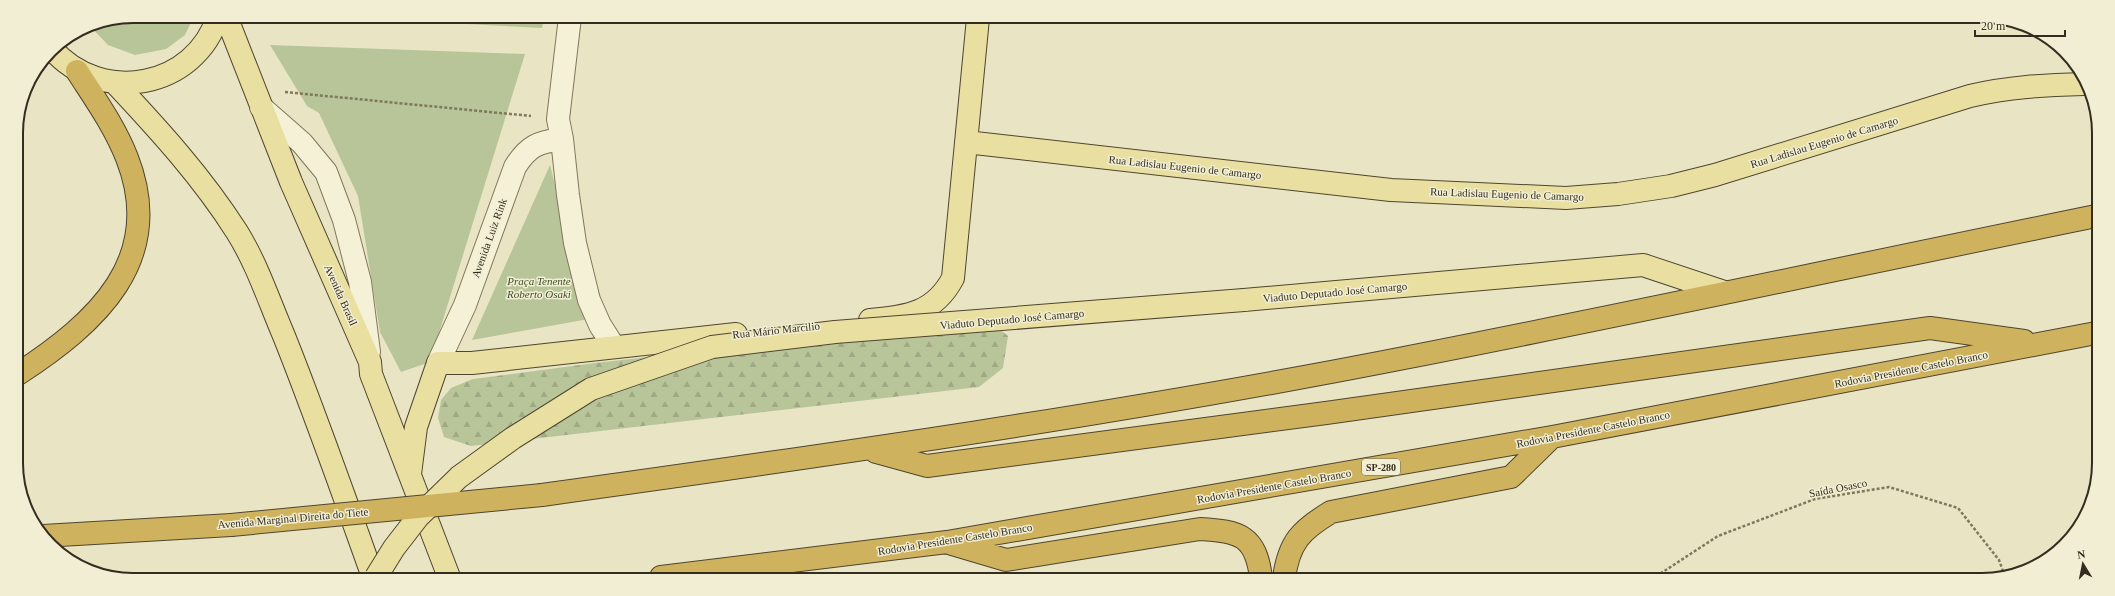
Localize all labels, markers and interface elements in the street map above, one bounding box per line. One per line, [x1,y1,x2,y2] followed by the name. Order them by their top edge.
[1975,12,2065,38] scale bar
[1981,19,2006,33] text: 20 m
[1749,114,1900,170] street label: Rua Ladislau Eugenio de Camargo
[1108,153,1263,181] street label: Rua Ladislau Eugenio de Camargo
[1430,185,1585,203] street label: Rua Ladislau Eugenio de Camargo
[469,196,509,279] street label: Avenida Luiz Rink
[322,263,360,327] street label: Avenida Brasil
[506,275,571,300] park label: Praça Tenente Roberto Osaki
[1262,280,1408,304] street label: Viaduto Deputado José Camargo
[939,307,1085,331] street label: Viaduto Deputado José Camargo
[732,319,821,341] street label: Rua Mário Marcilio
[1833,348,1989,390] street label: Rodovia Presidente Castelo Branco
[1515,408,1671,450] street label: Rodovia Presidente Castelo Branco
[1362,459,1400,475] road number: SP-280
[1196,466,1352,505] street label: Rodovia Presidente Castelo Branco
[1808,476,1869,500] street label: Saída Osasco
[217,505,369,531] street label: Avenida Marginal Direita do Tiete
[877,521,1034,557] street label: Rodovia Presidente Castelo Branco
[2063,544,2103,584] north arrow
[2076,548,2086,561] text: N

